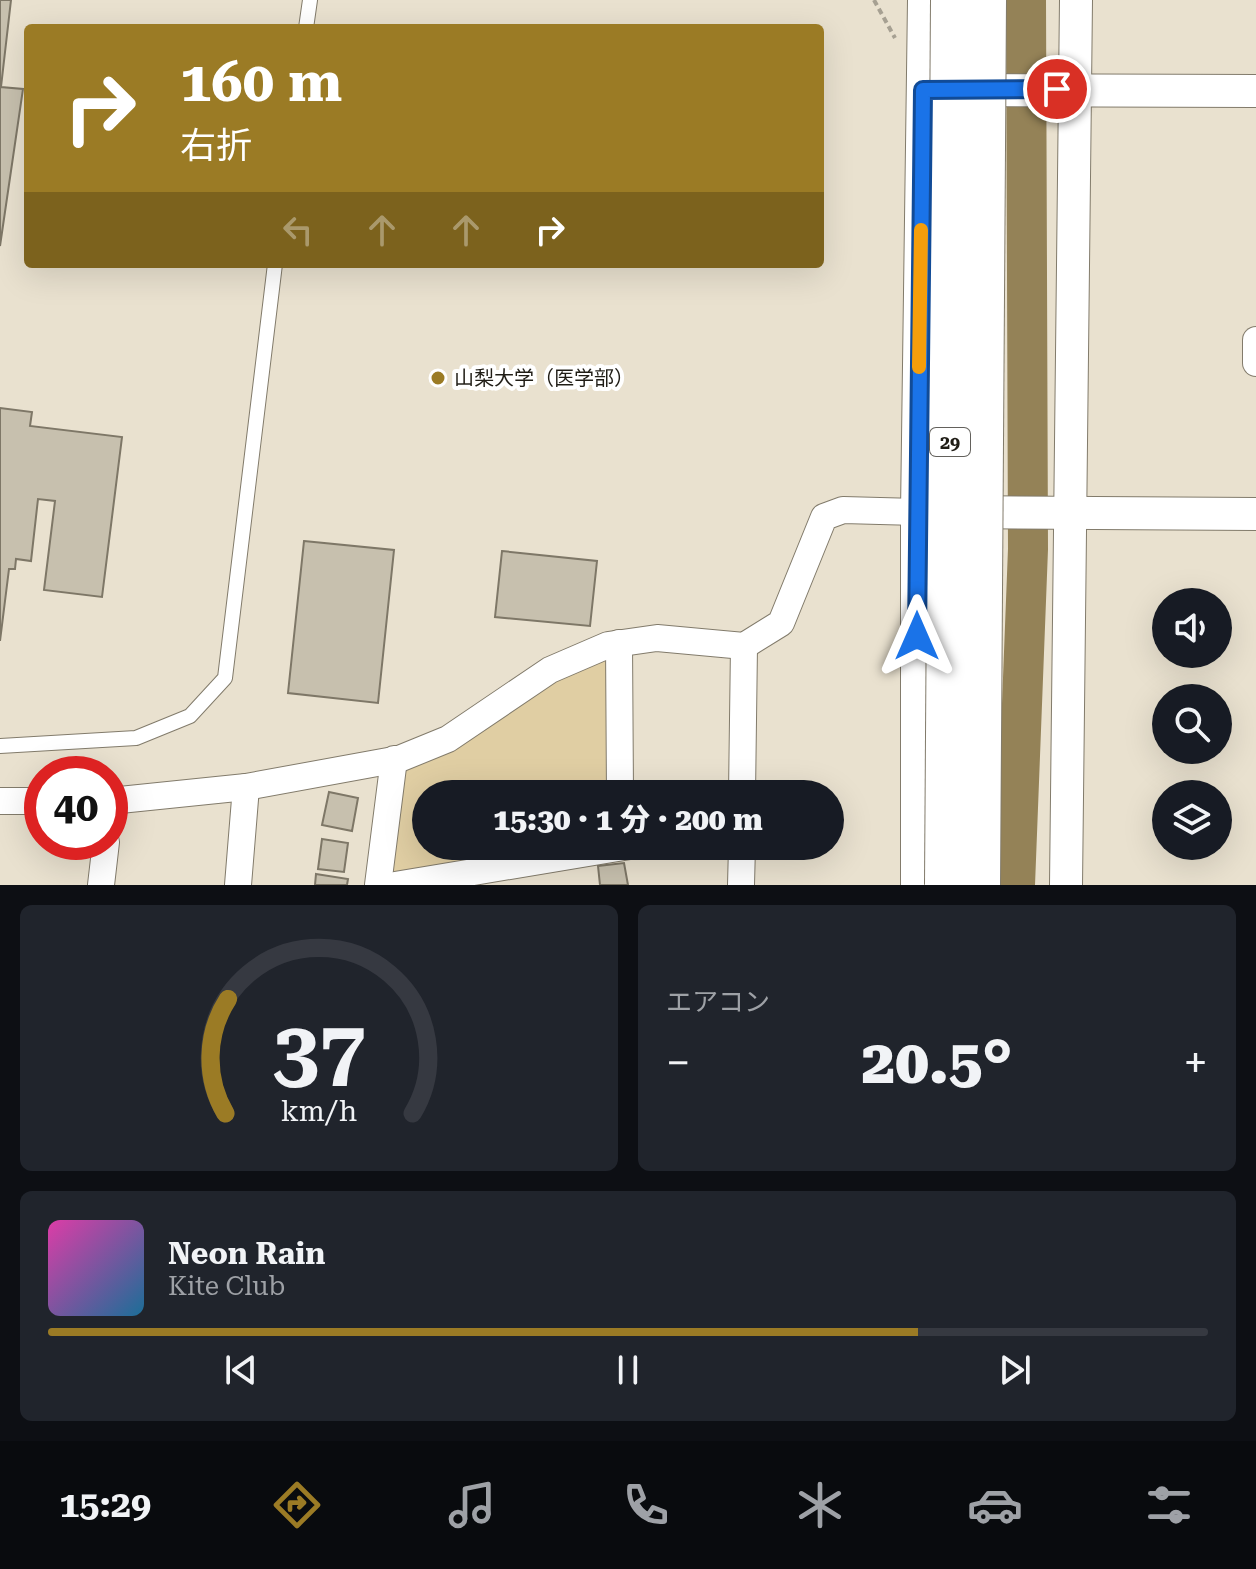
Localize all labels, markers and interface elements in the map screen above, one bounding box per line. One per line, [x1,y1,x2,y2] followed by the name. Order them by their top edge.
[180,49,342,115] text: 160 m
[1023,55,1091,123] pin
[48,56,152,160] icon: right
[1035,67,1079,111] icon: arrive
[180,125,252,167] text: 右折
[276,208,320,252] icon: left
[360,208,404,252] icon: ahead
[444,208,488,252] icon: ahead
[528,208,572,252] icon: right
[454,366,634,390] place label: 山梨大学（医学部）
[429,369,447,387] marker: 山梨大学（医学部）
[930,428,970,456] road number: 29
[1152,588,1232,860] map controls
[1152,588,1232,668] button: sound
[875,594,959,678] position arrow
[1152,684,1232,764] button: search
[24,756,128,860] speed limit sign: 40
[1152,780,1232,860] button: layers
[493,802,763,837] text: 15:30 · 1 分 · 200 m
[666,987,770,1017] text: エアコン
[272,1003,366,1100] text: 37
[862,1027,1012,1098] text: 20.5°
[666,1037,691,1089] text: −
[1183,1037,1208,1089] text: +
[281,1094,357,1128] text: km/h
[168,1236,325,1271] text: Neon Rain
[168,1271,285,1301] text: Kite Club
[219,1348,263,1392] icon: previous
[606,1348,650,1392] icon: pause
[993,1348,1037,1392] icon: next
[269,1477,325,1533] icon: directions
[444,1477,500,1533] icon: music
[618,1477,674,1533] icon: phone
[792,1477,848,1533] icon: climate
[967,1477,1023,1533] icon: car
[1141,1477,1197,1533] icon: filters
[59,1484,151,1526] text: 15:29

